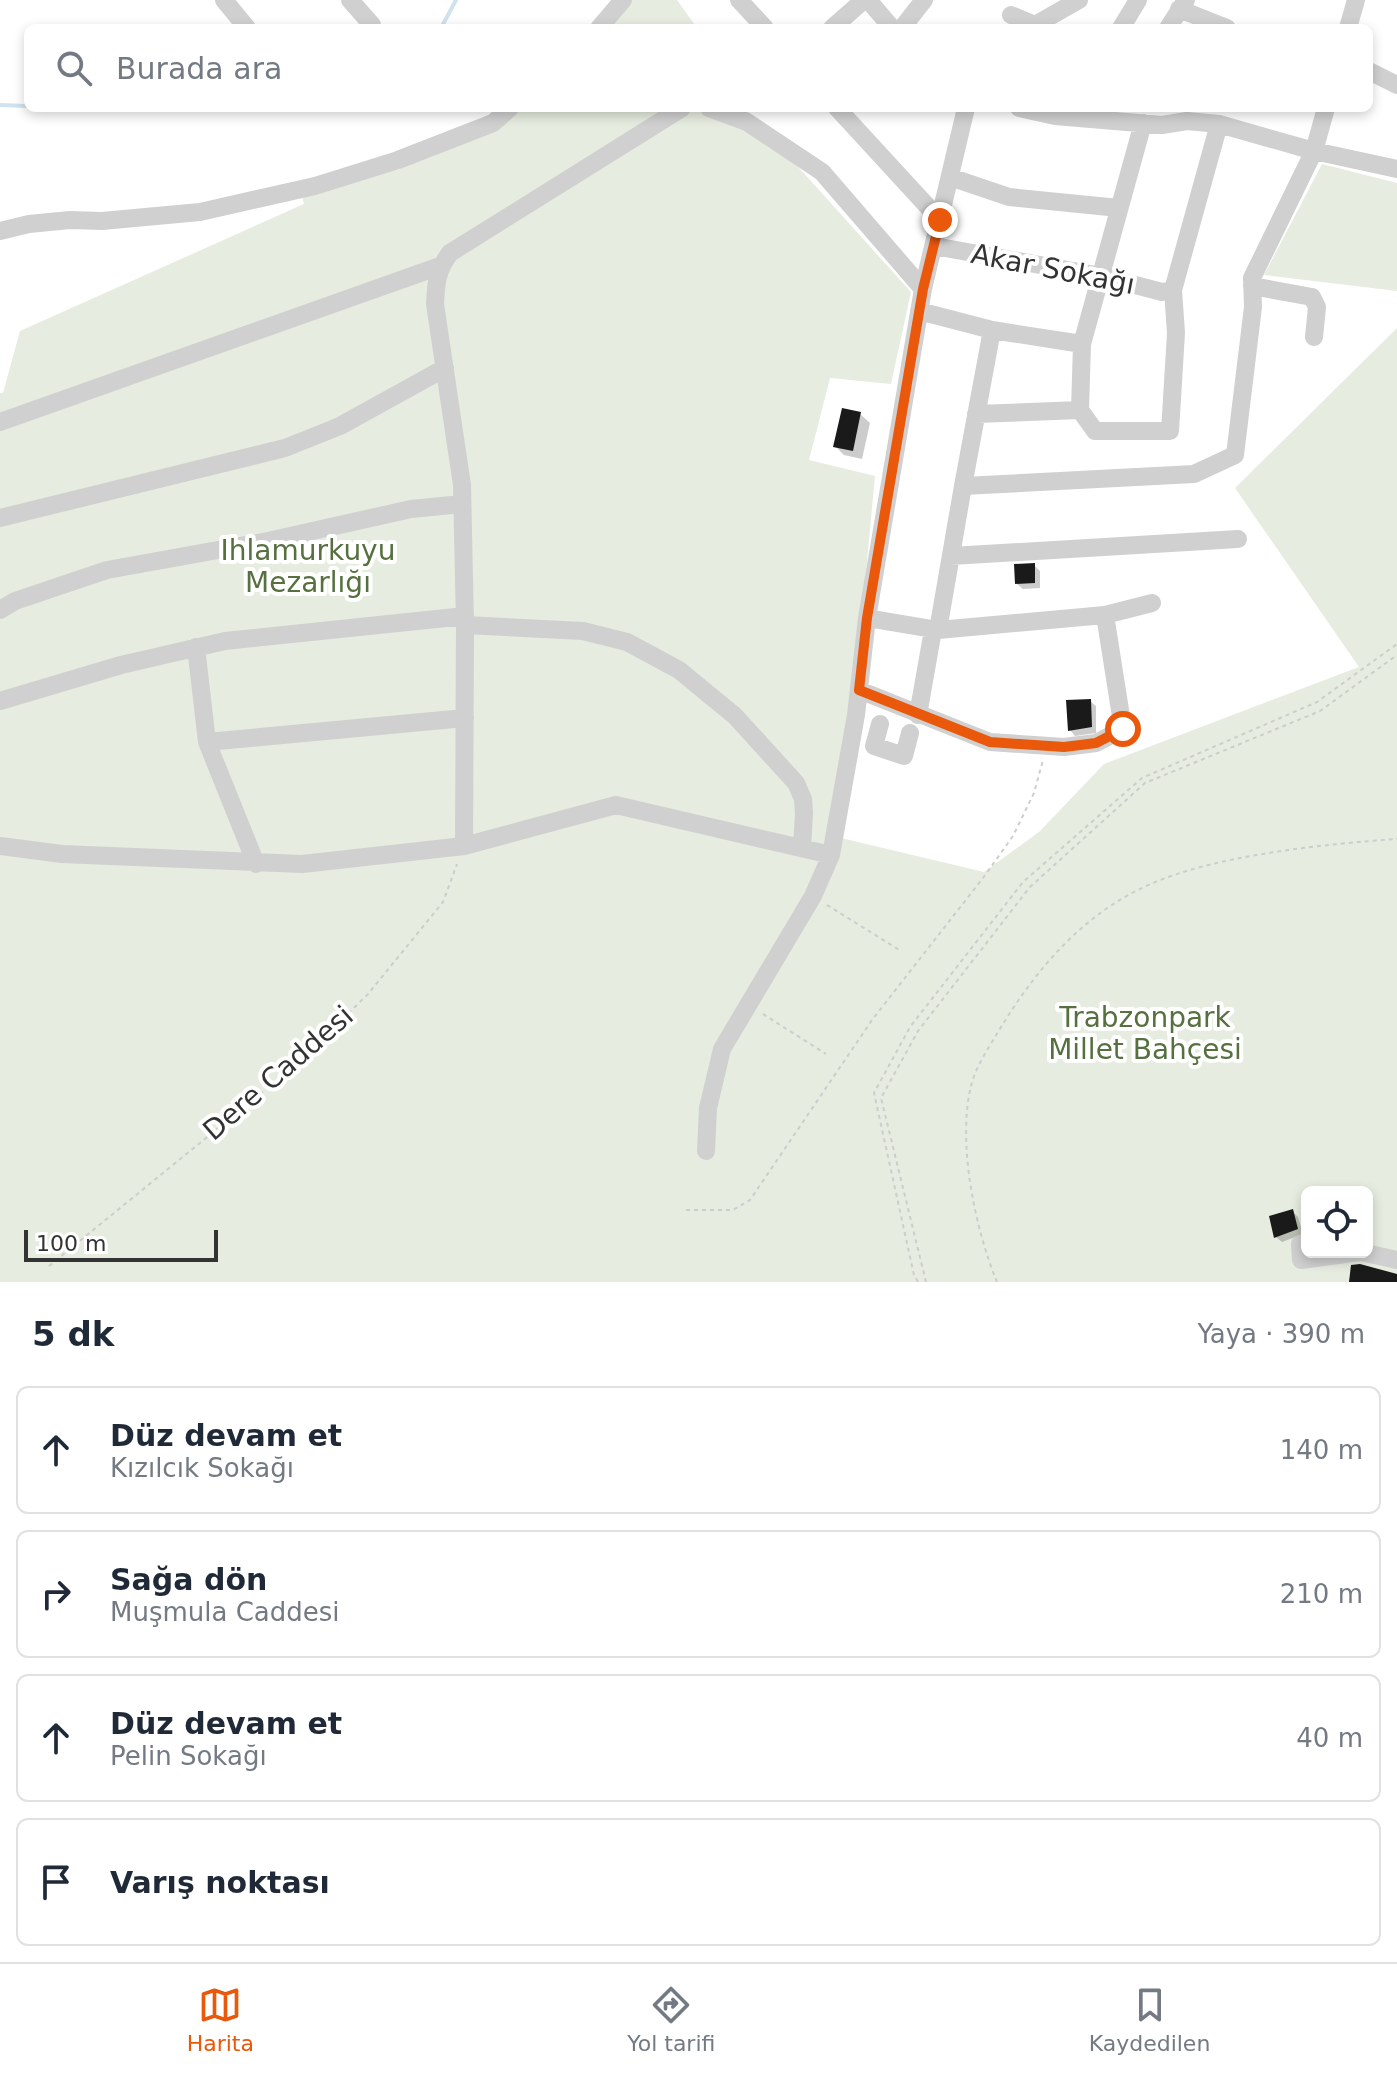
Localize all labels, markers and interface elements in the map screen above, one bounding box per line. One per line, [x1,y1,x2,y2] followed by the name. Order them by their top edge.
[24,24,1373,112] search box
[52,46,96,90] icon: search
[116,51,282,86] text: Burada ara
[922,202,958,238] route end
[968,237,1138,301] street label: Akar Sokağı
[221,534,395,599] park label: Ihlamurkuyu Mezarlığı
[1105,711,1141,747] route start
[196,999,360,1147] street label: Dere Caddesi
[1048,1001,1242,1066] park label: Trabzonpark Millet Bahçesi
[1301,1186,1373,1258] map controls
[1301,1186,1373,1258] button: locate
[24,1226,218,1262] scale bar
[36,1231,106,1256] text: 100 m
[32,1314,114,1354] text: 5 dk
[1197,1319,1365,1349] text: Yaya · 390 m
[110,1418,342,1453] text: Düz devam et
[34,1428,78,1472] icon: ahead
[1280,1435,1363,1465] text: 140 m
[110,1453,294,1483] text: Kızılcık Sokağı
[110,1562,267,1597] text: Sağa dön
[34,1572,78,1616] icon: right
[1280,1579,1363,1609] text: 210 m
[110,1597,340,1627] text: Muşmula Caddesi
[110,1706,342,1741] text: Düz devam et
[34,1716,78,1760] icon: ahead
[1296,1723,1363,1753] text: 40 m
[110,1741,267,1771] text: Pelin Sokağı
[34,1860,78,1904] icon: arrive
[110,1865,330,1900] text: Varış noktası
[187,1983,254,2056] tab: Harita
[627,1983,715,2056] tab: Yol tarifi
[1089,1983,1210,2056] tab: Kaydedilen

